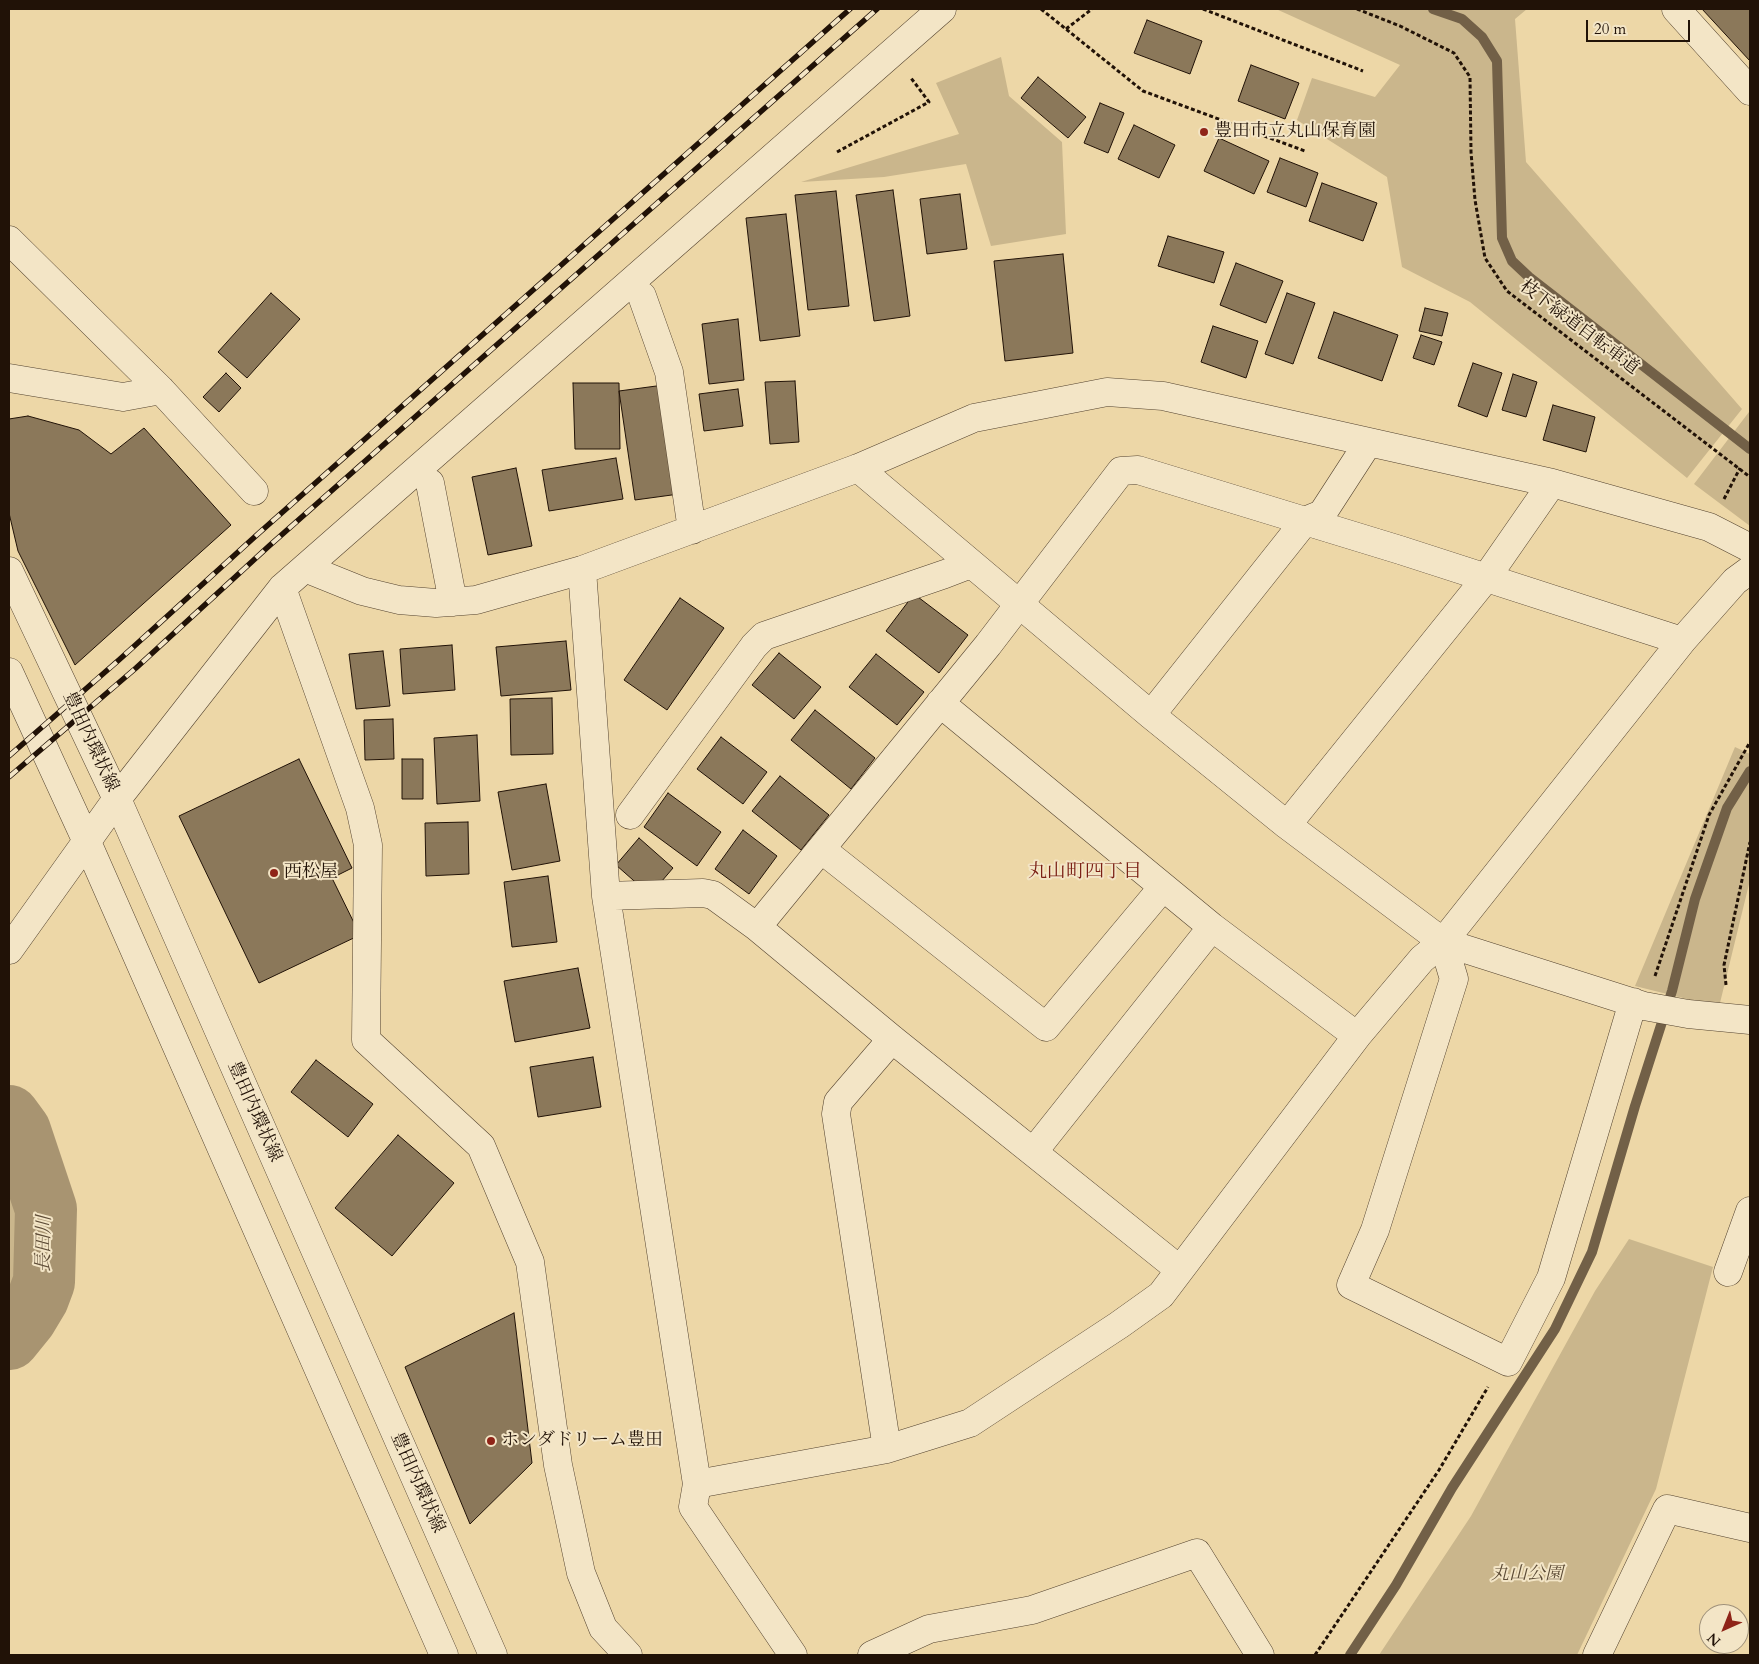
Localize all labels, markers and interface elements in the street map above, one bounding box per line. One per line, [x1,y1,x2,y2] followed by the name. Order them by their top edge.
[1589,10,1693,42] scale bar
[1594,19,1626,39] text: 20 m
[1214,121,1376,143] place label: 豊田市立丸山保育園
[1198,126,1210,138] marker: 豊田市立丸山保育園
[1515,276,1643,380] street label: 枝下緑道自転車道
[57,688,123,796] street label: 豊田内環状線
[284,862,338,884] place label: 西松屋
[1028,862,1142,884] district label: 丸山町四丁目
[268,867,280,879] marker: 西松屋
[222,1058,286,1166] street label: 豊田内環状線
[33,1215,57,1273] water label: 長田川
[385,1429,449,1537] street label: 豊田内環状線
[501,1430,663,1452] place label: ホンダドリーム豊田
[485,1435,497,1447] marker: ホンダドリーム豊田
[1491,1564,1563,1586] park label: 丸山公園
[1699,1604,1749,1654] north arrow
[1703,1628,1725,1650] text: N

